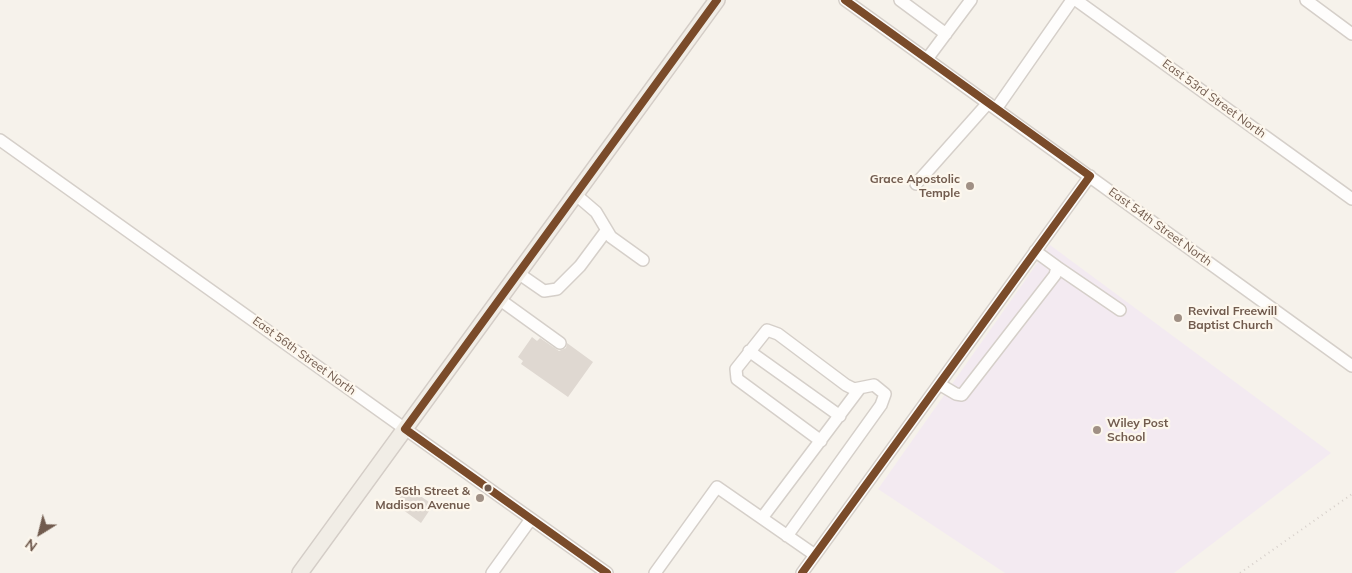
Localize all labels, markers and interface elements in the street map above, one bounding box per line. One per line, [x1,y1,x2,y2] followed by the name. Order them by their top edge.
[1159,57,1269,141] street label: East 53rd Street North
[870,172,960,200] place label: Grace Apostolic Temple
[964,180,976,192] marker: Grace Apostolic Temple
[1106,185,1214,269] street label: East 54th Street North
[1188,304,1277,332] place label: Revival Freewill Baptist Church
[1172,312,1184,324] marker: Revival Freewill Baptist Church
[250,314,358,398] street label: East 56th Street North
[1107,416,1168,444] place label: Wiley Post School
[1091,424,1103,436] marker: Wiley Post School
[483,483,493,493] unlabelled marker
[375,484,470,512] place label: 56th Street & Madison Avenue
[474,492,486,504] marker: 56th Street & Madison Avenue
[15,508,65,558] north arrow
[22,535,41,556] text: N

